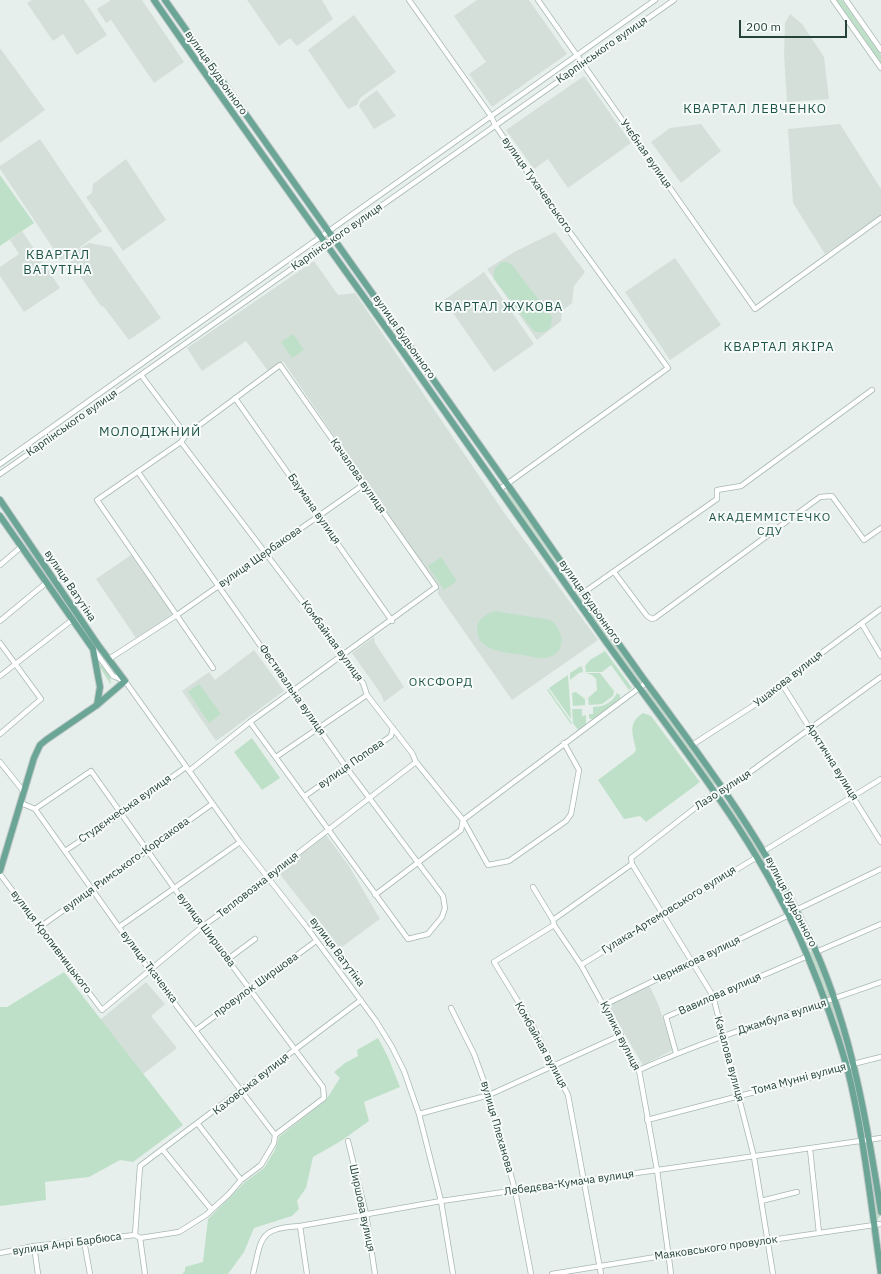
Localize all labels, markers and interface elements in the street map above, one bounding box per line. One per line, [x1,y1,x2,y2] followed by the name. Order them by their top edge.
[741,12,849,38] scale bar
[554,14,650,86] street label: Карпінського вулиця
[746,19,781,34] text: 200 m
[182,28,250,118] street label: вулиця Будьонного
[683,101,827,117] district label: КВАРТАЛ ЛЕВЧЕНКО
[617,117,675,191] street label: Учєбная вулиця
[499,135,575,235] street label: вулиця Тухачевського
[289,201,385,273] street label: Карпінського вулиця
[23,247,93,278] district label: КВАРТАЛ ВАТУТІНА
[370,292,438,382] street label: вулиця Будьонного
[435,299,563,315] district label: КВАРТАЛ ЖУКОВА
[724,339,834,355] district label: КВАРТАЛ ЯКІРА
[24,387,120,459] street label: Карпінського вулиця
[99,424,201,440] district label: МОЛОДІЖНИЙ
[327,436,389,516] street label: Качалова вулиця
[285,471,343,547] street label: Баумана вулиця
[709,511,831,539] district label: АКАДЕММІСТЕЧКО СДУ
[216,523,304,591] street label: вулиця Щербакова
[41,548,99,624] street label: вулиця Ватутіна
[556,557,624,647] street label: вулиця Будьонного
[298,598,366,684] street label: Комбайная вулиця
[256,642,328,738] street label: Фестивальна вулиця
[751,648,825,710] street label: Ушакова вулиця
[409,676,473,690] district label: ОКСФОРД
[803,721,861,803] street label: Арктична вулиця
[316,736,386,792] street label: вулиця Попова
[692,767,754,813] street label: Лазо вулиця
[76,772,174,846] street label: Студєнчеська вулиця
[60,815,192,915] street label: вулиця Римського-Корсакова
[215,849,301,921] street label: Тепловозна вулиця
[763,855,819,949] street label: вулиця Будьонного
[599,863,739,957] street label: Гулака-Артемовського вулиця
[8,888,94,996] street label: вулиця Кропивницького
[174,890,238,970] street label: вулиця Ширшова
[307,915,367,989] street label: вулиця Ватутіна
[118,928,180,1006] street label: вулиця Ткаченка
[651,933,743,987] street label: Чернякова вулиця
[211,950,301,1020] street label: провулок Ширшова
[677,970,763,1018] street label: Вавилова вулиця
[736,996,828,1038] street label: Джамбула вулиця
[597,999,643,1073] street label: Кулика вулиця
[512,1000,570,1090] street label: Комбайная вулиця
[711,1015,747,1103] street label: Качалова вулиця
[210,1050,292,1118] street label: Каховська вулиця
[750,1060,848,1098] street label: Тома Мунні вулиця
[478,1080,516,1174] street label: вулиця Плеханова
[346,1163,378,1253] street label: Ширшова вулиця
[503,1167,635,1199] street label: Лебедєва-Кумача вулиця
[12,1230,122,1258] street label: вулиця Анрі Барбюса
[654,1233,778,1263] street label: Маяковського провулок

